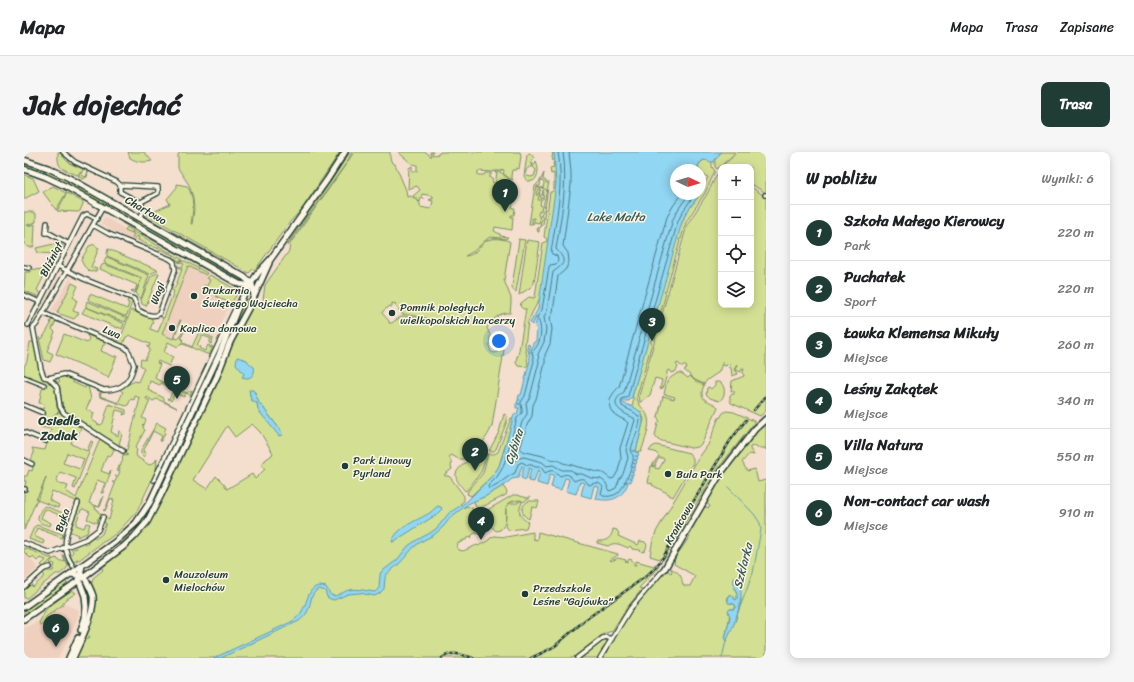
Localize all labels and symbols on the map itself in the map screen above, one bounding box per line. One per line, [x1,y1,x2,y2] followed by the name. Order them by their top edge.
[670,164,706,200] north arrow
[492,179,518,212] pin: 1
[121,191,171,230] street label: Chartowo
[587,206,646,228] water label: Lake Malta
[35,238,69,280] street label: Bliźniąt
[145,278,171,307] street label: Wagi
[202,281,298,313] place label: Drukarnia Świętego Wojciecha
[189,291,199,301] marker: Drukarnia Świętego Wojciecha
[400,298,515,330] place label: Pomnik poległych wielkopolskich harcerzy
[387,308,397,318] marker: Pomnik poległych wielkopolskich harcerzy
[639,308,665,341] pin: 3
[180,319,257,338] place label: Kaplica domowa
[100,320,124,345] street label: Lwa
[167,323,177,333] marker: Kaplica domowa
[489,331,509,351] your location
[164,366,190,399] pin: 5
[37,409,80,447] district label: Osiedle Zodiak
[498,425,531,468] water label: Cybina
[462,438,488,471] pin: 2
[353,451,412,483] place label: Park Linowy Pyrland
[340,461,350,471] marker: Park Linowy Pyrland
[676,465,723,484] place label: Bula Park
[663,469,673,479] marker: Bula Park
[659,498,700,548] street label: Krańcowa
[50,505,76,535] street label: Byka
[468,507,494,540] pin: 4
[727,539,760,591] water label: Szklarka
[174,565,228,597] place label: Mauzoleum Mielochów
[161,575,171,585] marker: Mauzoleum Mielochów
[533,579,614,611] place label: Przedszkole Leśne "Gajówka"
[520,589,530,599] marker: Przedszkole Leśne "Gajówka"
[43,614,69,647] pin: 6

